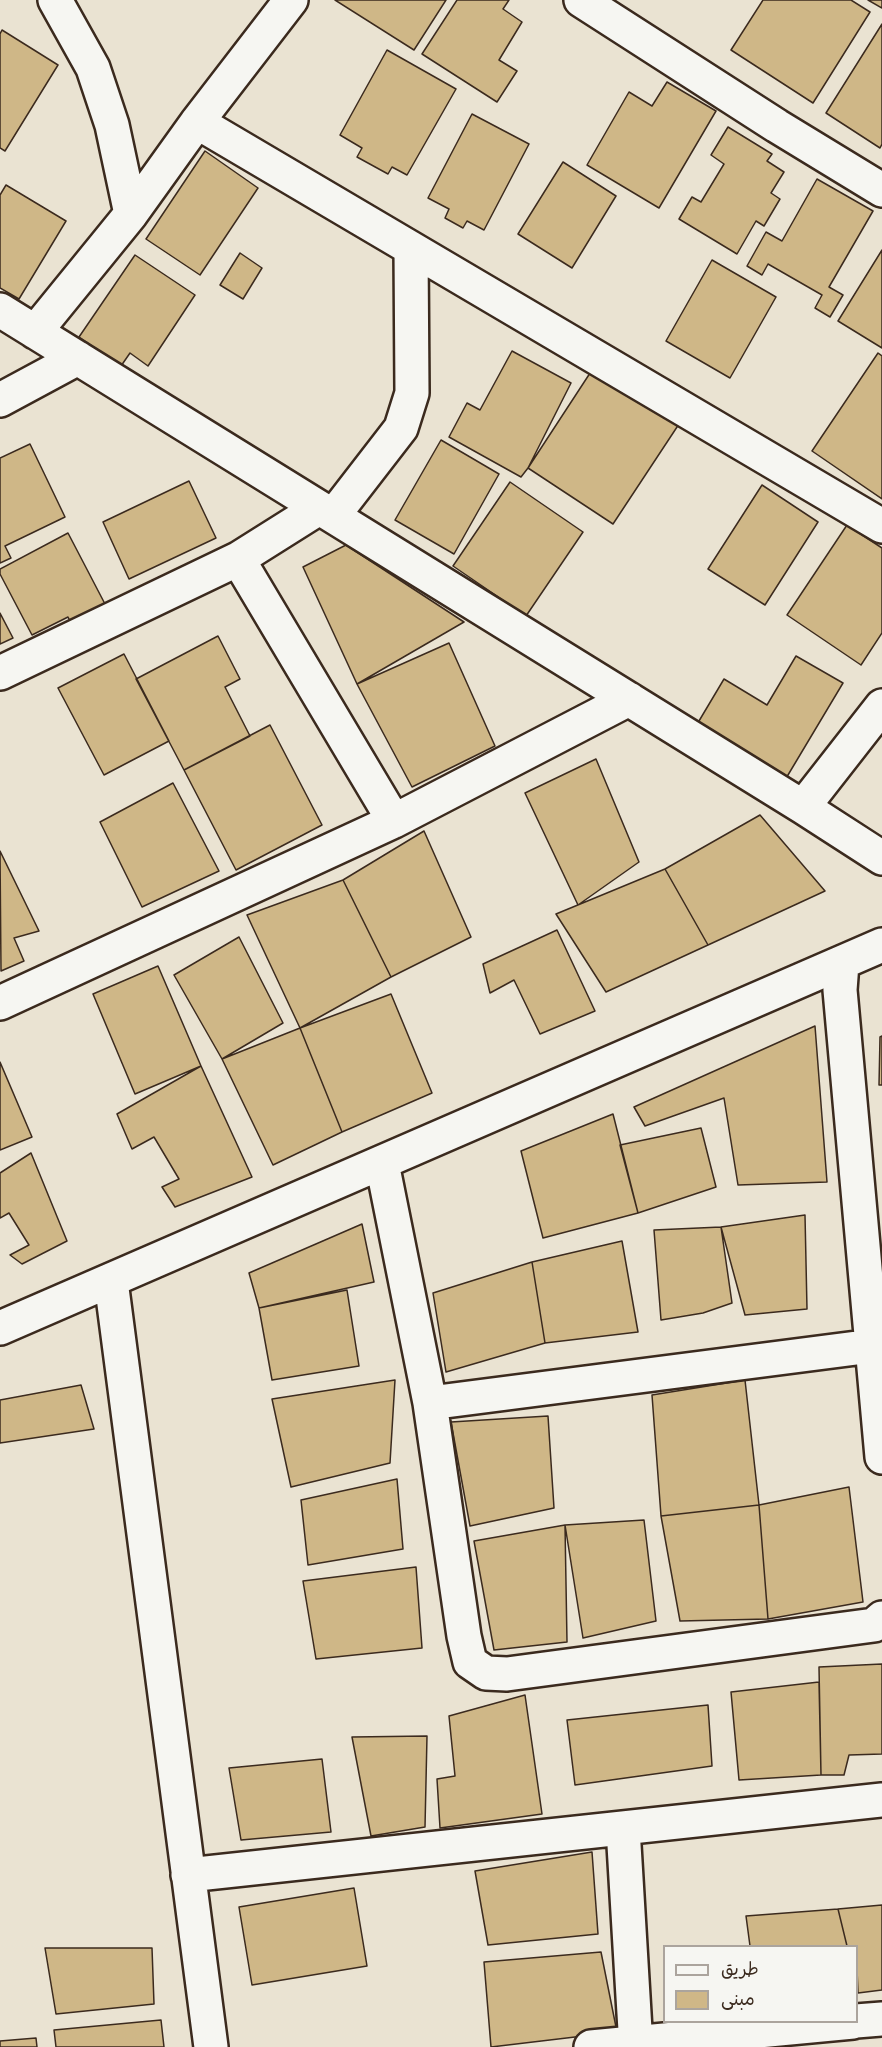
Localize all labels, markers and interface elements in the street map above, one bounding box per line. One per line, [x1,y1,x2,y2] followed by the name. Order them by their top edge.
[663,1945,858,2023] legend
[721,1959,759,1984] text: طريق
[721,1989,755,2014] text: مبنى

